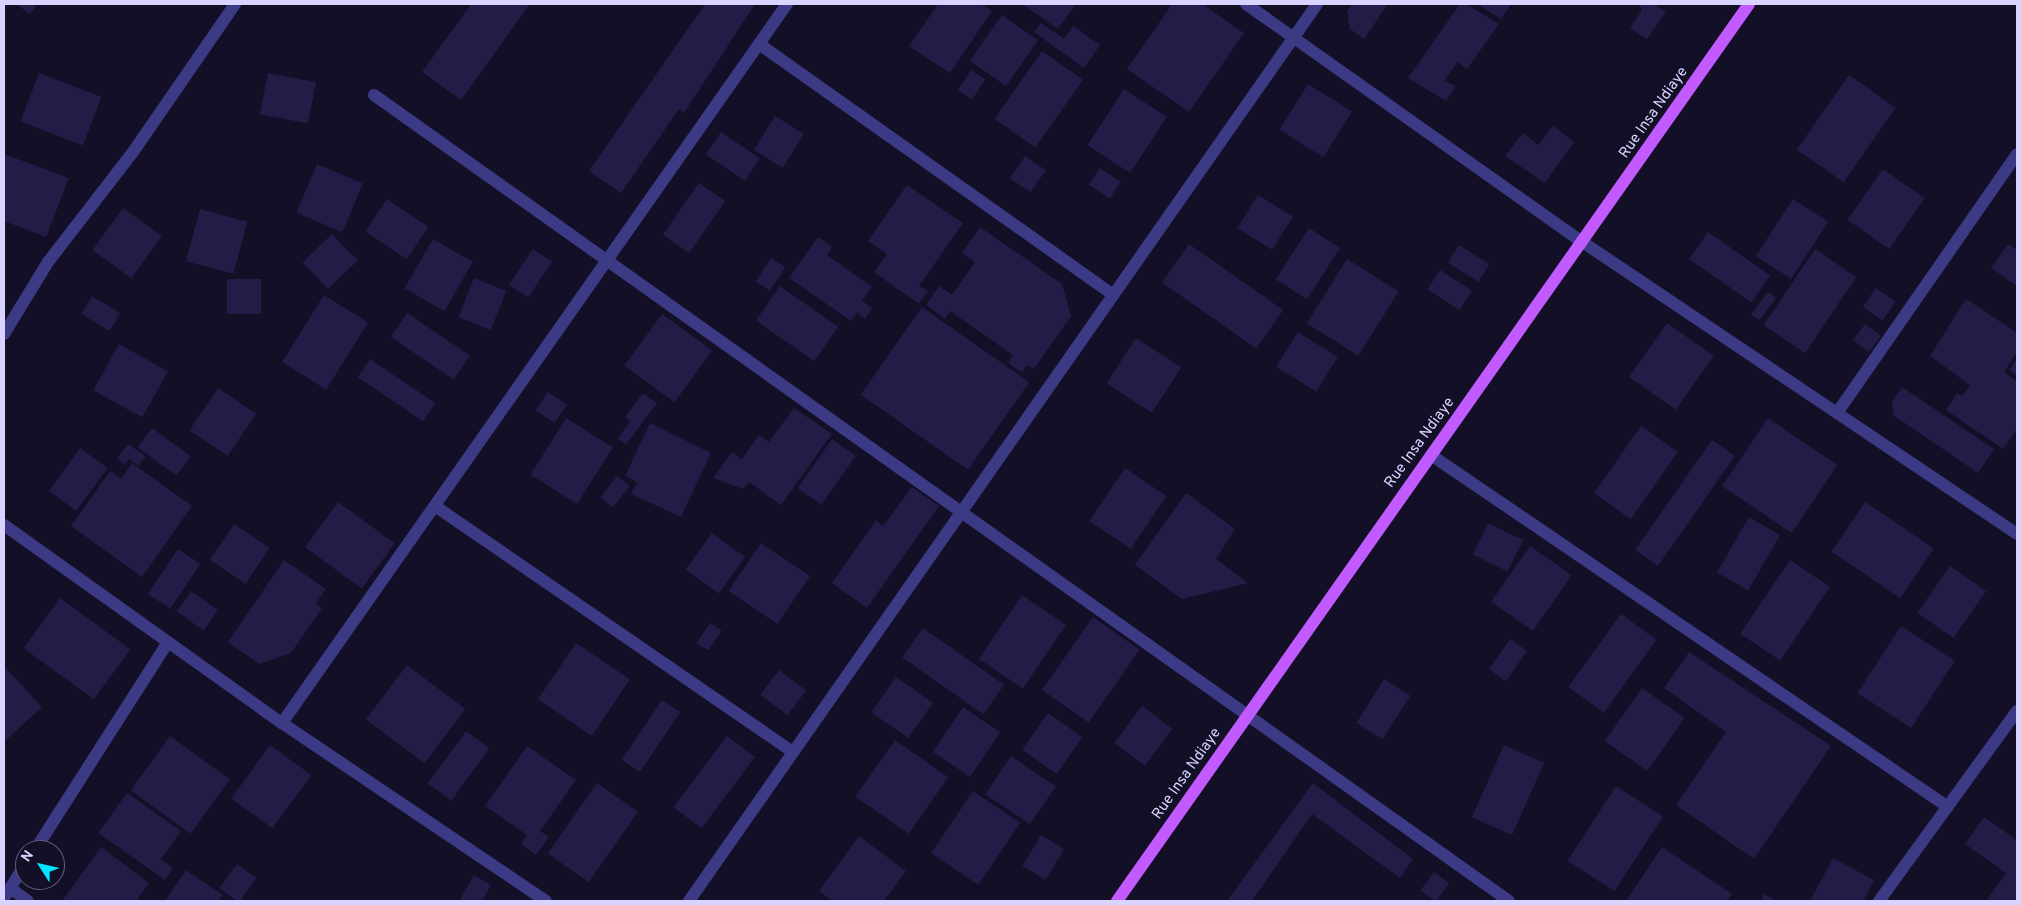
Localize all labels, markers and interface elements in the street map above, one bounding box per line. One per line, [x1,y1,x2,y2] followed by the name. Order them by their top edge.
[1616,64,1692,162] street label: Rue Insa Ndiaye
[1381,394,1459,492] street label: Rue Insa Ndiaye
[1149,725,1225,823] street label: Rue Insa Ndiaye
[15,840,65,890] north arrow
[18,848,38,866] text: N

